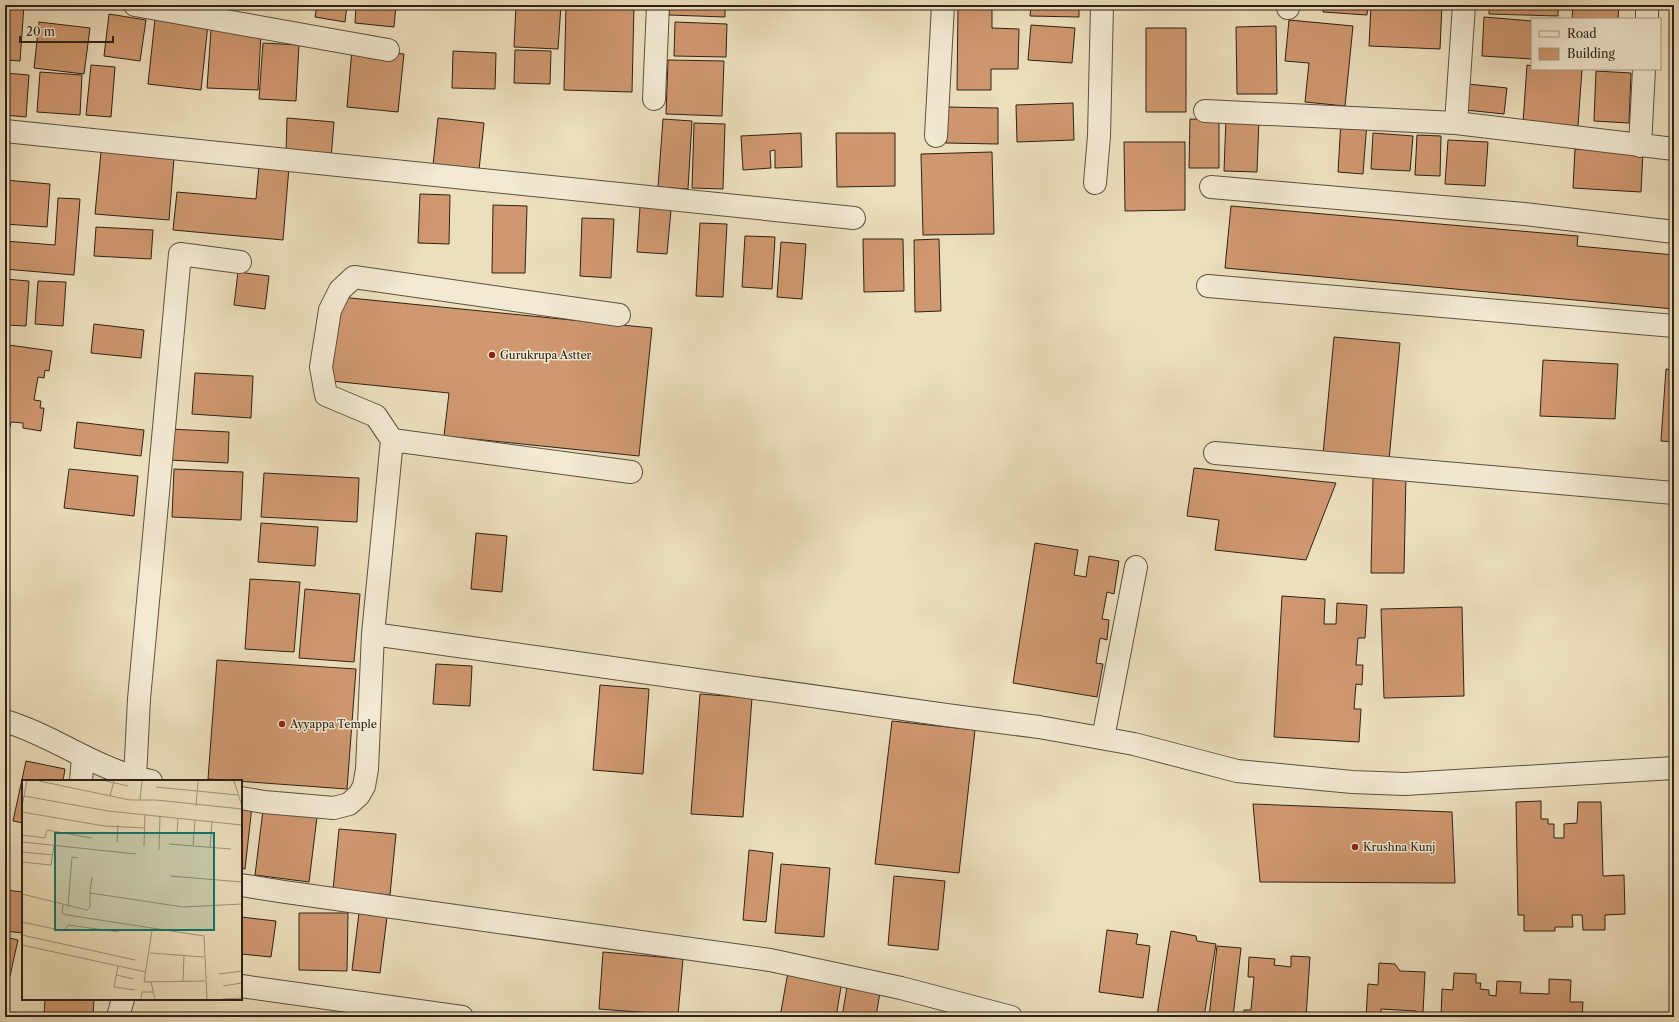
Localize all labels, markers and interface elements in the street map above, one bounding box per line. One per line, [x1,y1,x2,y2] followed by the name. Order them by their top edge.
[20,18,113,44] scale bar
[1531,18,1661,70] legend
[26,24,55,39] text: 20 m
[1567,26,1597,41] text: Road
[1567,46,1615,61] text: Building
[500,348,592,362] place label: Gurukrupa Astter
[487,350,497,360] marker: Gurukrupa Astter
[289,717,377,731] place label: Ayyappa Temple
[277,719,287,729] marker: Ayyappa Temple
[22,780,242,1000] inset map
[1363,840,1435,854] place label: Krushna Kunj
[1350,842,1360,852] marker: Krushna Kunj

